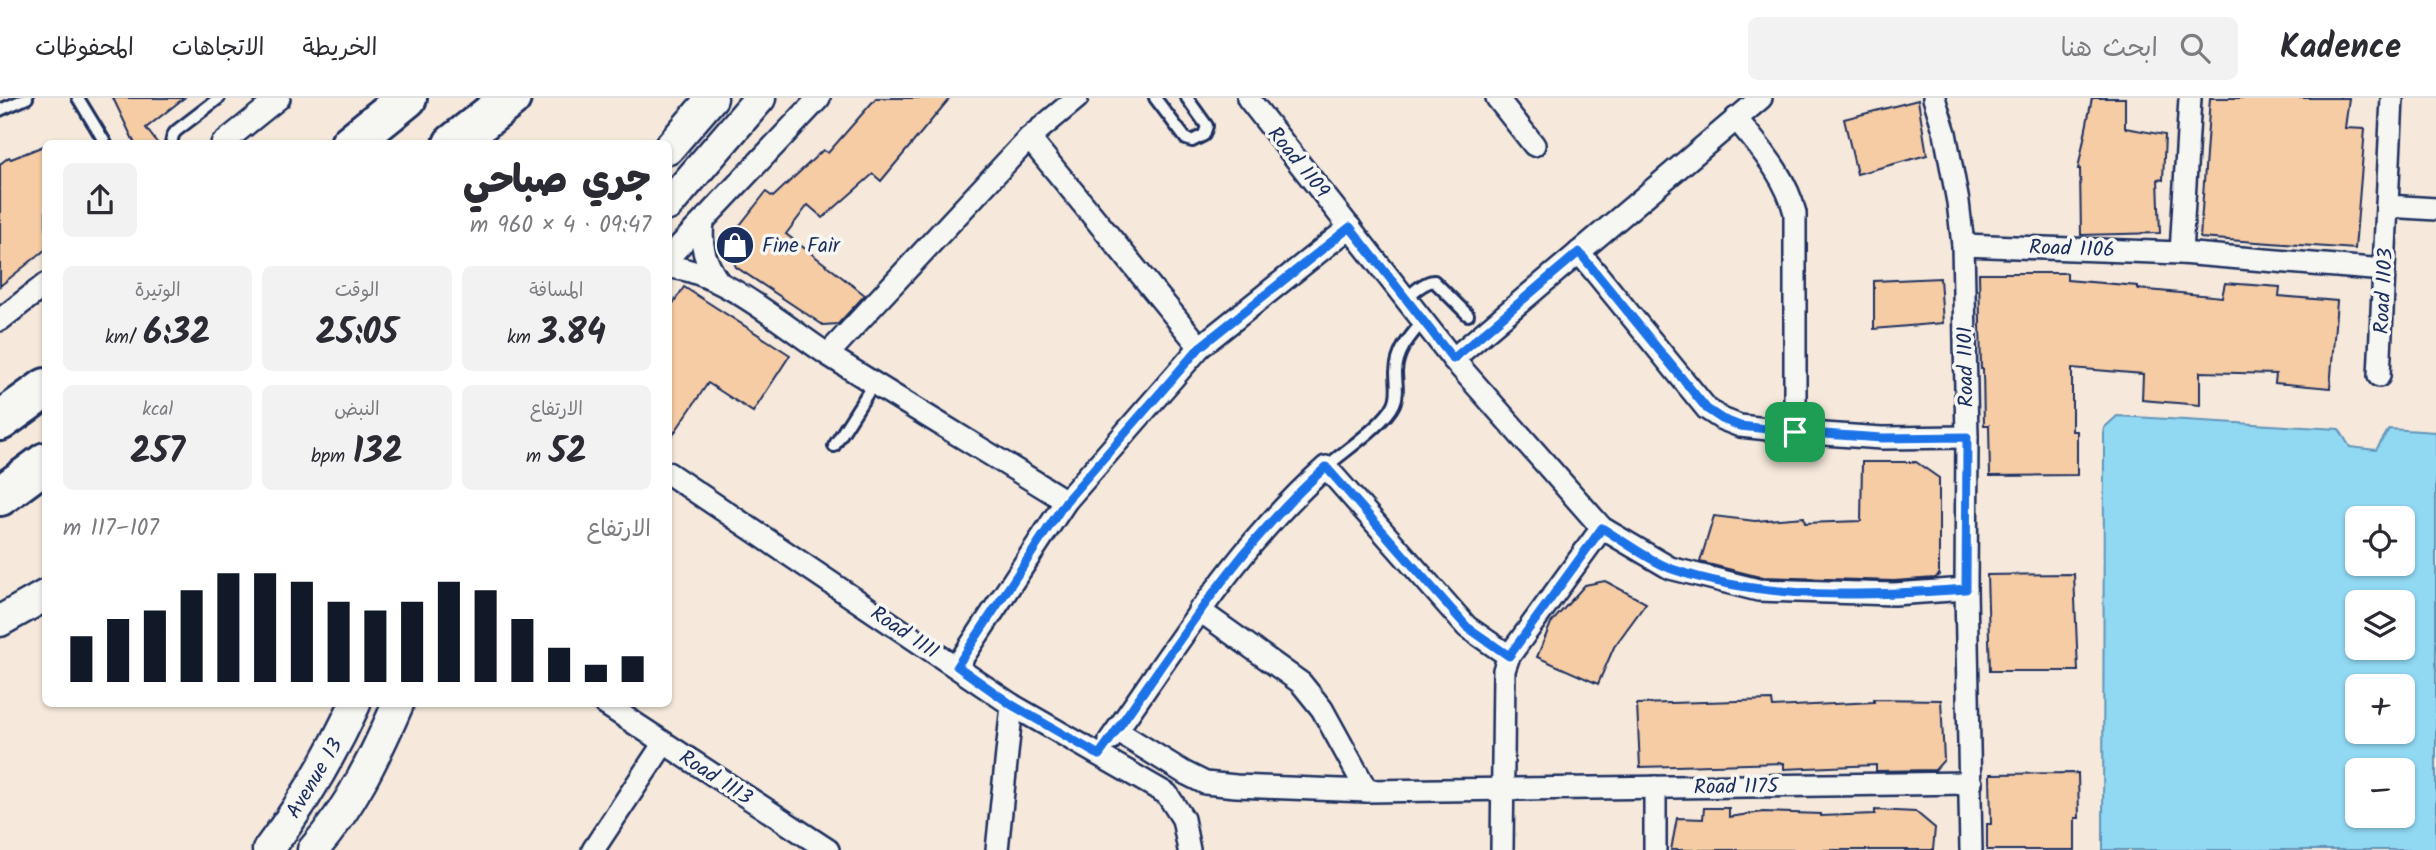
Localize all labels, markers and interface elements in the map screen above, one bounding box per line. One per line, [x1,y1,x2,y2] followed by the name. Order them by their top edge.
[1748,17,2238,80] search box
[2280,22,2401,75] text: Kadence
[2061,28,2158,70] text: ابحث هنا
[35,29,134,68] text: المحفوظات
[172,29,265,68] text: الاتجاهات
[303,29,377,68] text: الخريطة
[2176,29,2214,67] icon: search
[1258,120,1337,206] street label: Road 1109
[463,152,651,212] text: جري صباحي
[63,163,137,237] button: share
[470,208,651,244] text: 09:47 · 4 × 960 m
[714,224,756,266] shop icon: Fine Fair
[762,230,841,263] place label: Fine Fair
[2028,232,2115,267] street label: Road 1106
[2366,247,2403,335] street label: Road 1103
[135,276,181,306] text: الوتيرة
[335,276,379,306] text: الوقت
[529,276,583,306] text: المسافة
[143,306,210,362] text: 6:32
[316,306,398,362] text: 25:05
[539,306,606,362] text: 3.84
[105,323,143,353] text: /km
[507,323,539,353] text: km
[1949,326,1984,408] street label: Road 1101
[142,395,173,425] text: kcal
[334,395,380,425] text: النبض
[530,395,583,425] text: الارتفاع
[1765,402,1825,462] pin
[1776,413,1814,451] icon: arrive
[130,425,185,481] text: 257
[353,425,403,481] text: 132
[549,425,587,481] text: 52
[311,442,353,472] text: bpm
[526,442,549,472] text: m
[2345,506,2415,828] map controls
[2345,506,2415,576] button: locate
[63,511,159,547] text: 107–117 m
[587,512,651,548] text: الارتفاع
[2345,590,2415,660] button: layers
[863,598,945,668] street label: Road 1111
[2345,674,2415,744] button: +
[278,732,352,825] street label: Avenue 13
[672,742,759,815] street label: Road 1113
[2345,758,2415,828] button: −
[1693,770,1780,805] street label: Road 1175

